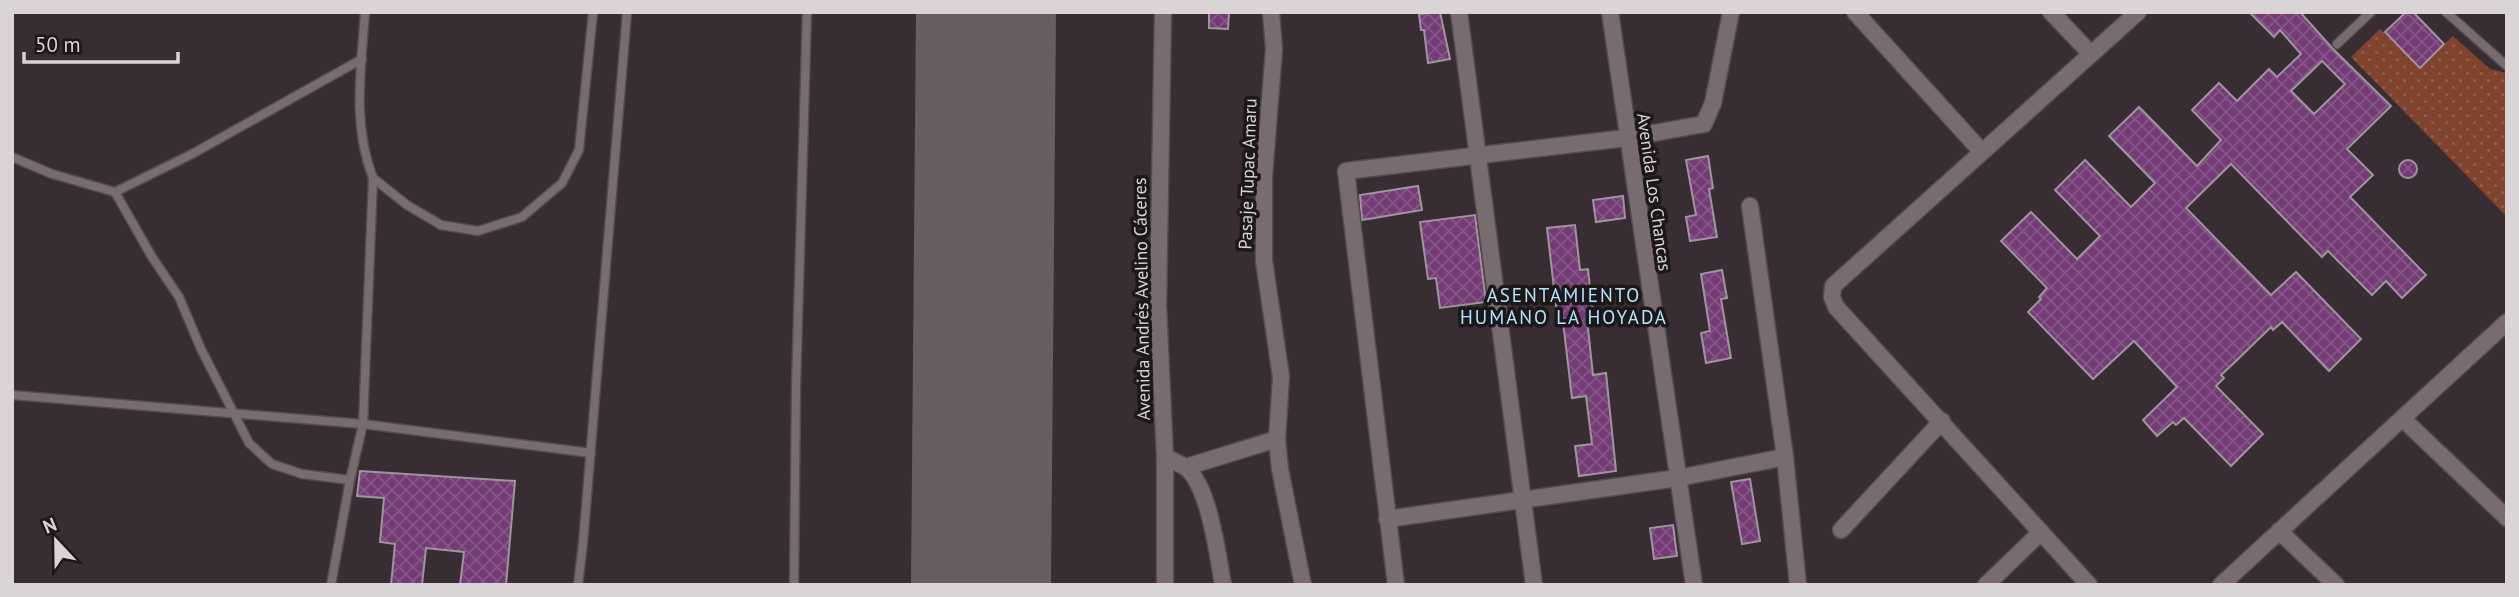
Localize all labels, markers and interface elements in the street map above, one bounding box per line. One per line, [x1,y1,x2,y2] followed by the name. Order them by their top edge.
[24,21,178,65] scale bar
[35,31,81,58] text: 50 m
[1233,98,1262,250] street label: Pasaje Tupac Amaru
[1632,111,1677,272] street label: Avenida Los Chancas
[1128,177,1155,421] street label: Avenida Andrés Avelino Cáceres
[1460,283,1668,329] district label: ASENTAMIENTO HUMANO LA HOYADA
[21,506,91,576] north arrow
[39,512,60,539] text: N

